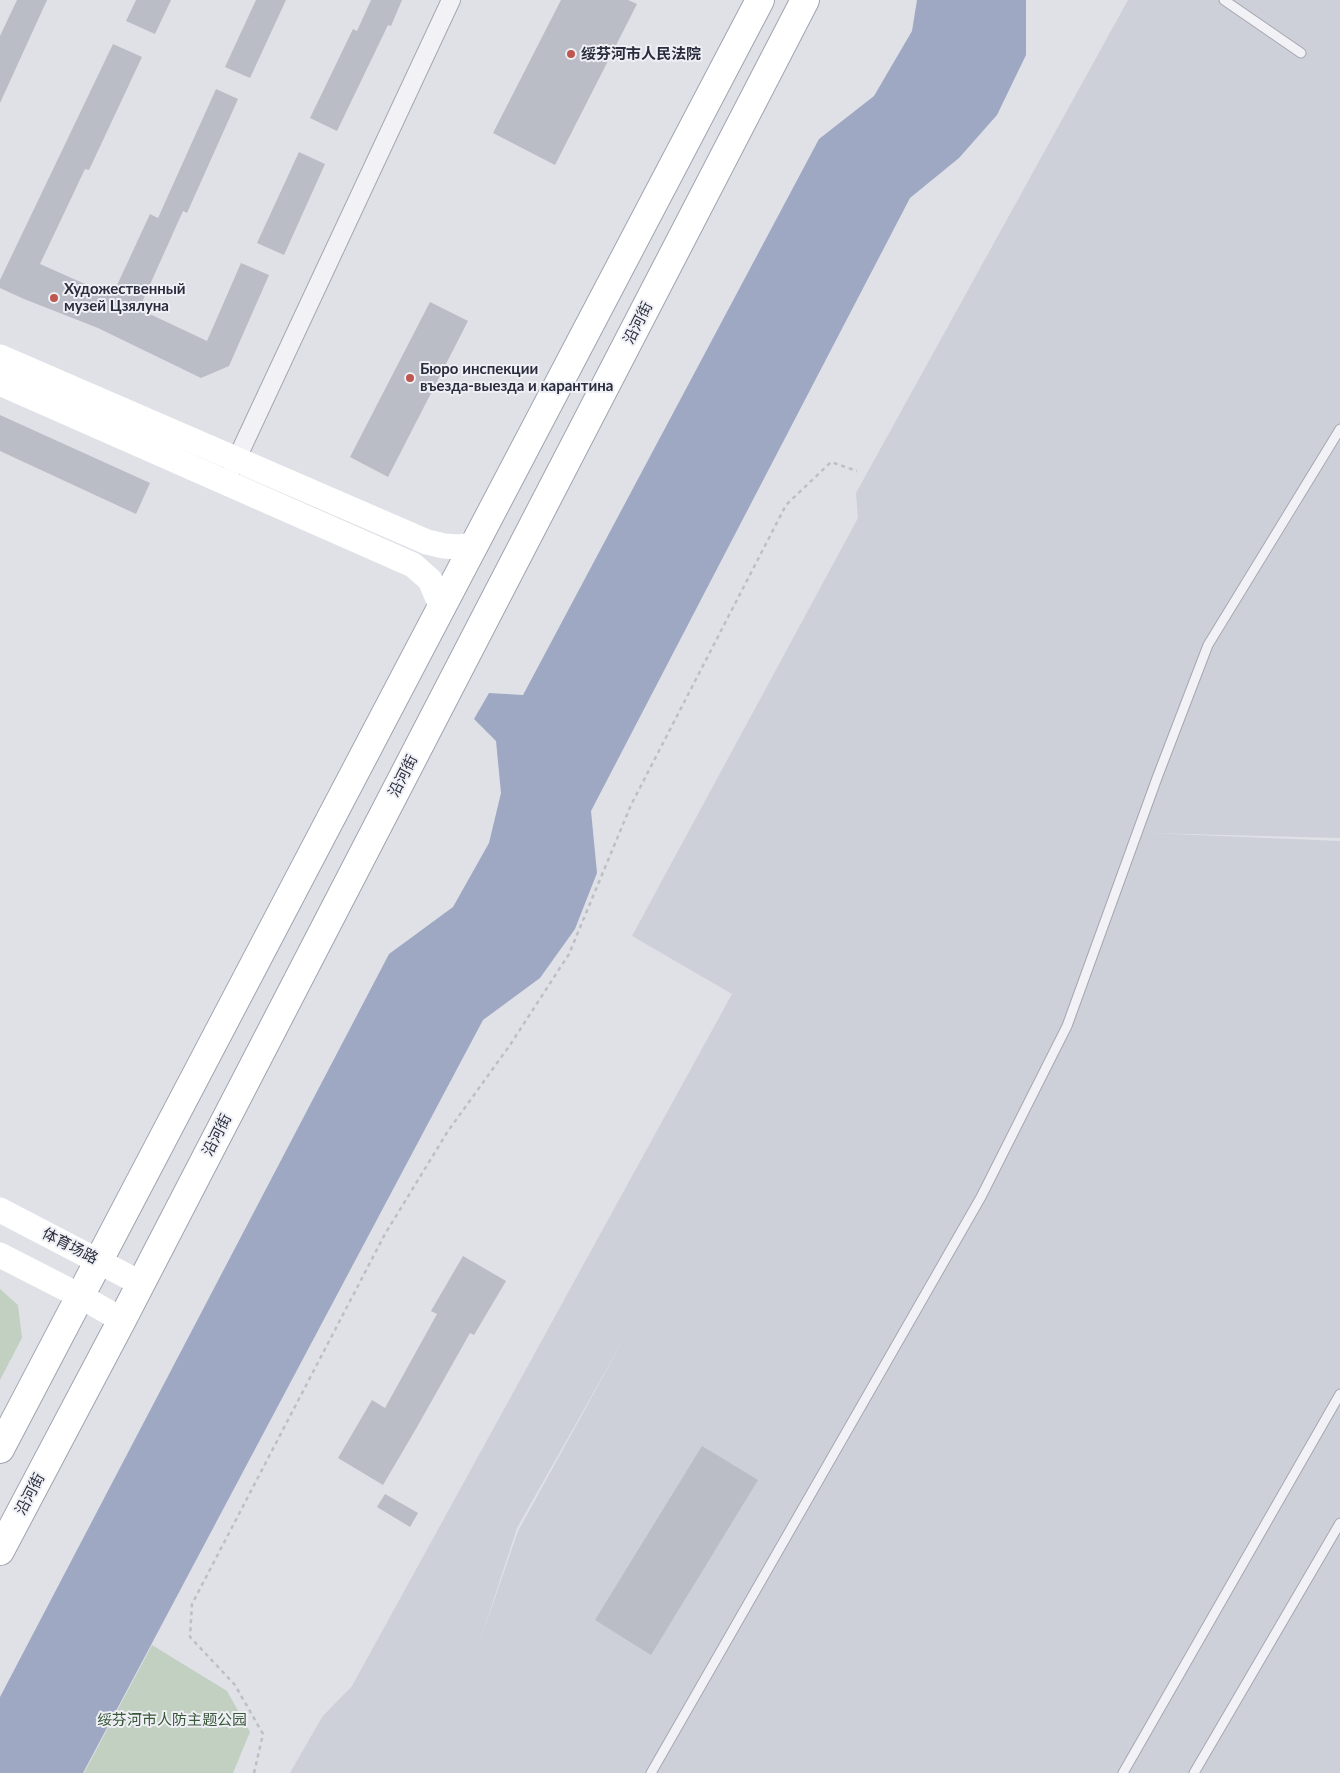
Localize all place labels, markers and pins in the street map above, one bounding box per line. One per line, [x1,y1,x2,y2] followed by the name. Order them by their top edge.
[581,45,701,63] place label: 绥芬河市人民法院
[565,48,577,60] marker: 绥芬河市人民法院
[64,280,186,315] place label: Художественный музей Цзялуна
[48,292,60,304] marker: Художественный музей Цзялуна
[420,360,613,395] place label: Бюро инспекции въезда-выезда и карантина
[404,372,416,384] marker: Бюро инспекции въезда-выезда и карантина

